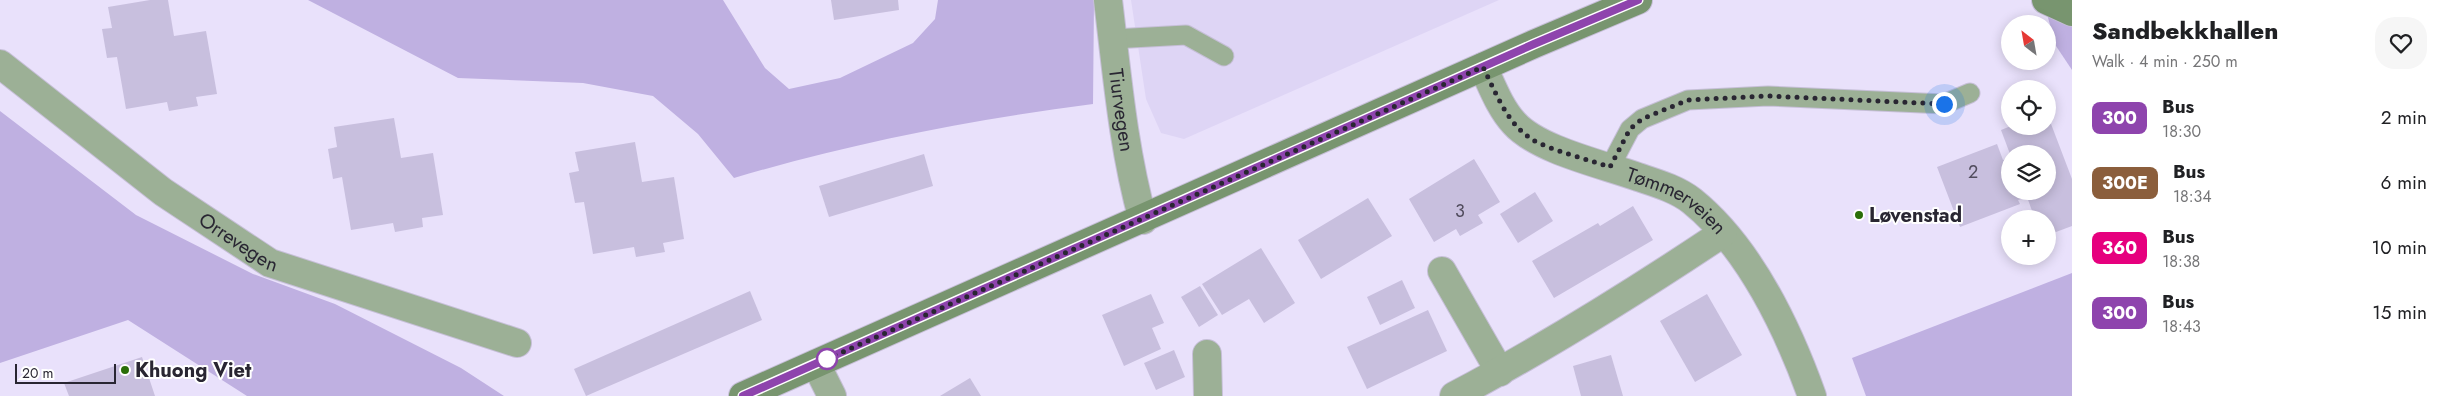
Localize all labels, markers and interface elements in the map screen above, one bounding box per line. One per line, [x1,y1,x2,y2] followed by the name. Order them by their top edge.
[2092,13,2278,48] text: Sandbekkhallen
[2001,15,2056,70] north arrow
[2001,15,2056,265] map controls
[2375,17,2427,69] button: heart
[2092,50,2238,73] text: Walk · 4 min · 250 m
[1101,67,1142,154] street label: Tiurvegen
[2001,80,2056,135] button: locate
[1932,92,1957,117] your location
[2162,93,2194,120] text: Bus
[2381,104,2427,131] text: 2 min
[2102,105,2137,131] text: 300
[2162,120,2201,143] text: 18:30
[2001,145,2056,200] button: layers
[2173,158,2205,185] text: Bus
[1968,159,1978,185] house number: 2
[1622,160,1733,241] street label: Tømmerveien
[2381,169,2427,196] text: 6 min
[2102,170,2148,196] text: 300E
[2173,185,2212,208] text: 18:34
[1455,198,1465,224] house number: 3
[1869,201,1962,230] place label: Løvenstad
[193,206,281,280] street label: Orrevegen
[1853,209,1865,221] marker: Løvenstad
[2001,210,2056,265] button: +
[2162,223,2194,250] text: Bus
[2372,234,2427,261] text: 10 min
[2102,235,2137,261] text: 360
[2162,250,2200,273] text: 18:38
[2162,288,2194,315] text: Bus
[2372,299,2427,326] text: 15 min
[2102,300,2137,326] text: 300
[2162,315,2201,338] text: 18:43
[816,348,838,370] unlabelled marker
[135,356,252,385] place label: Khuong Viet
[15,361,116,384] scale bar
[22,363,54,383] text: 20 m
[119,364,131,376] marker: Khuong Viet

